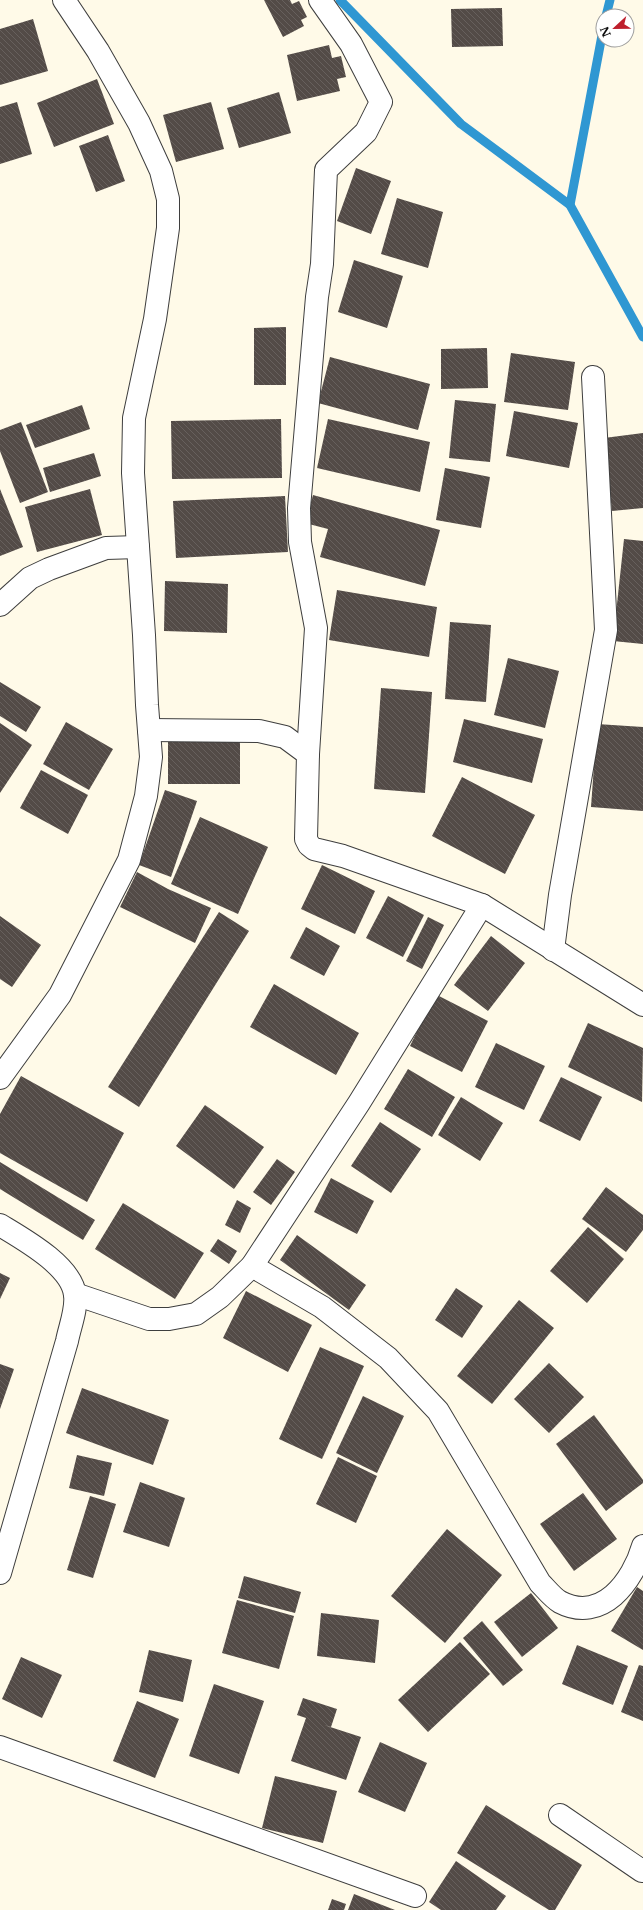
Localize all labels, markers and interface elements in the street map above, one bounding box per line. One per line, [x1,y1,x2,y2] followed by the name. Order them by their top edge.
[595,8,635,48] north arrow
[597,24,614,39] text: N

